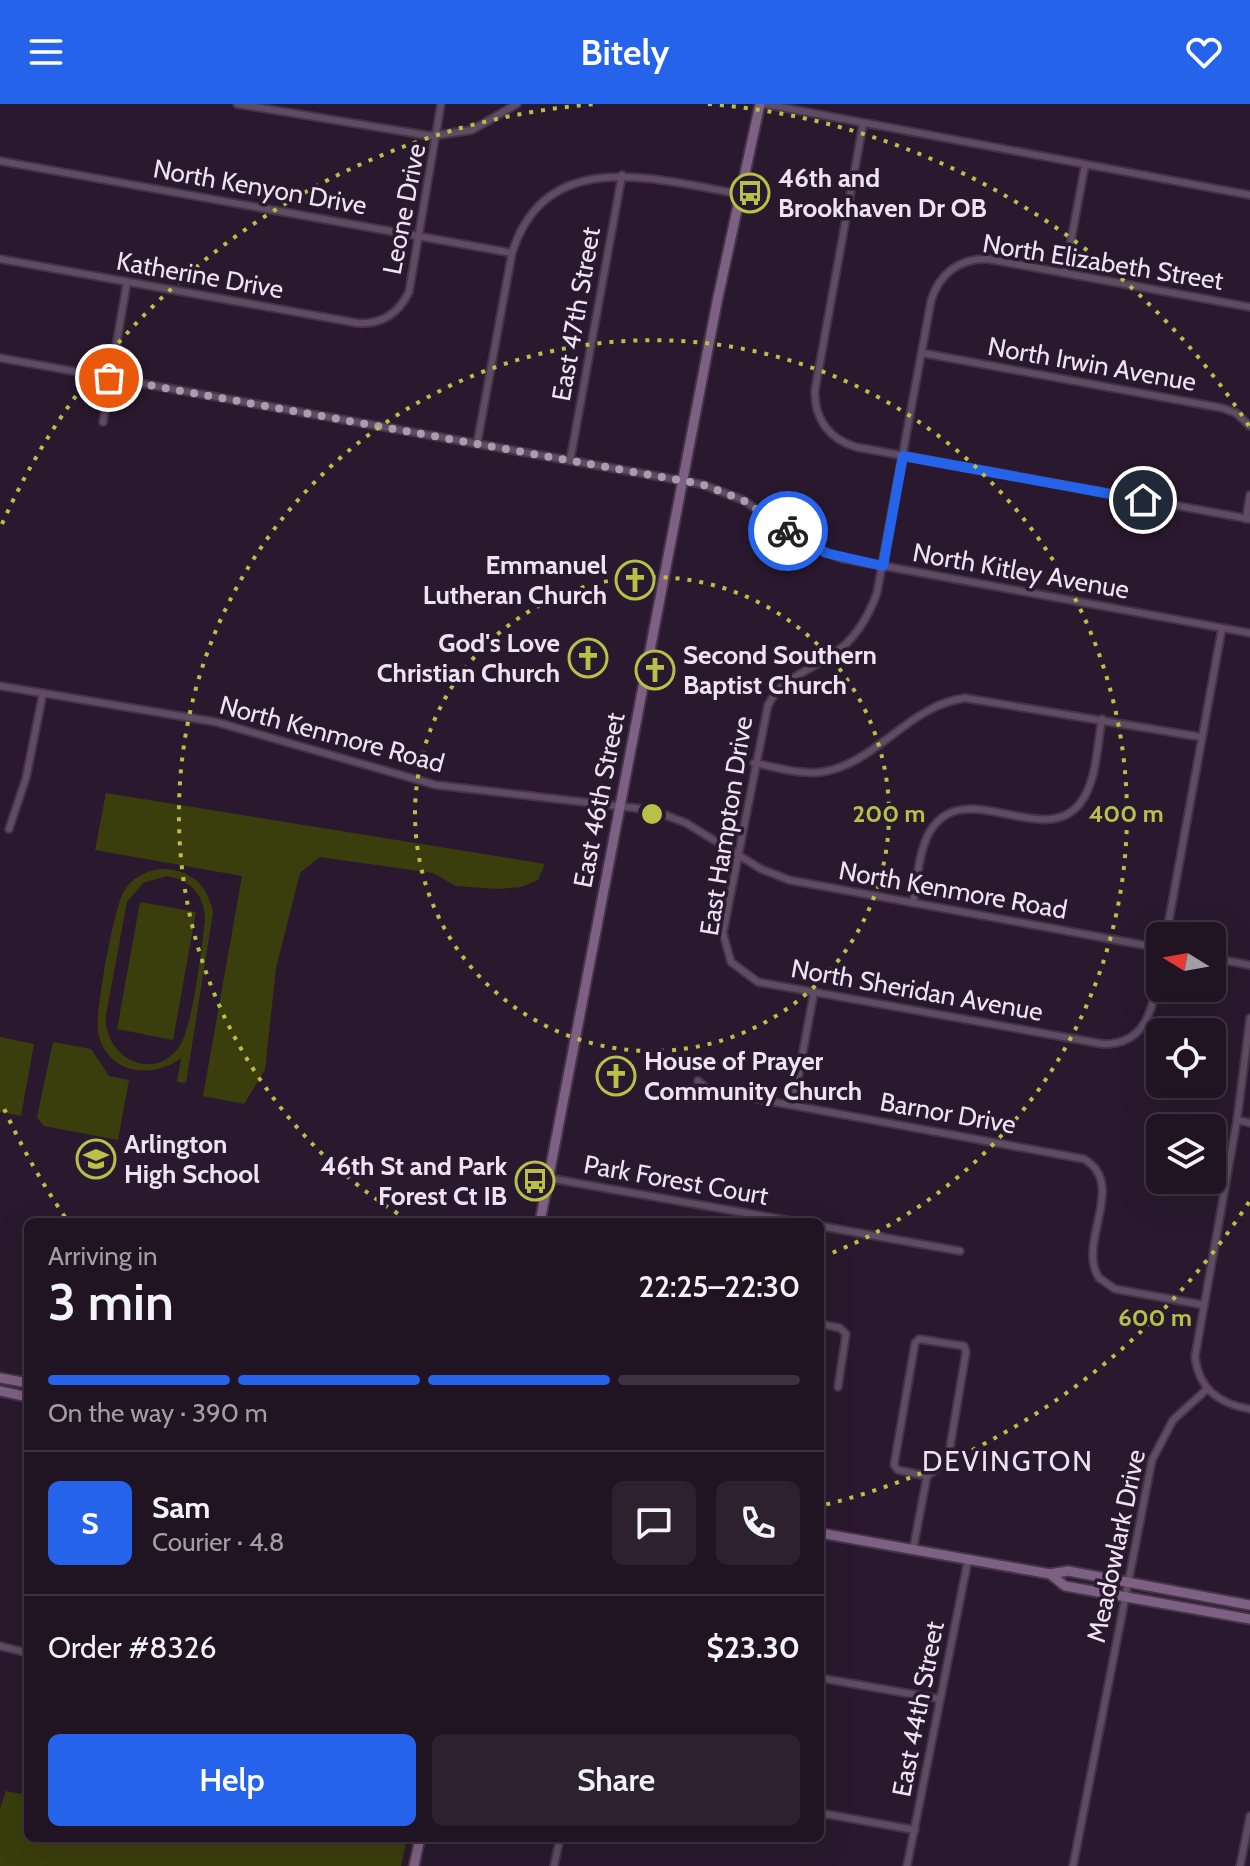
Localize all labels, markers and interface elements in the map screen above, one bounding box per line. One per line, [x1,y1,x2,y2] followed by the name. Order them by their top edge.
[24,30,68,74] icon: menu
[581,30,669,74] text: Bitely
[1182,30,1226,74] icon: heart
[376,141,432,277] street label: Leone Drive
[151,152,369,222] street label: North Kenyon Drive
[778,162,987,224] place label: 46th and Brookhaven Dr OB
[729,172,771,214] bus stop icon: 46th and Brookhaven Dr OB
[545,224,607,403] street label: East 47th Street
[980,227,1226,297] street label: North Elizabeth Street
[114,245,286,305] street label: Katherine Drive
[985,330,1199,398] street label: North Irwin Avenue
[75,344,143,412] pin
[87,356,131,400] icon: bag
[1109,466,1177,534] pin
[1121,478,1165,522] icon: home
[748,491,828,571] courier
[766,509,810,553] icon: bike
[910,536,1132,606] street label: North Kitley Avenue
[423,549,607,611] place label: Emmanuel Lutheran Church
[614,559,656,601] church icon: Emmanuel Lutheran Church
[377,627,560,689] place label: God's Love Christian Church
[567,637,609,679] church icon: God's Love Christian Church
[683,639,877,701] place label: Second Southern Baptist Church
[634,649,676,691] church icon: Second Southern Baptist Church
[216,689,448,779] street label: North Kenmore Road
[566,710,632,890] street label: East 46th Street
[693,714,759,938] street label: East Hampton Drive
[853,799,925,828] text: 200 m
[1088,799,1164,828] text: 400 m
[638,800,666,828] centre of rings
[836,854,1070,926] street label: North Kenmore Road
[1146,922,1226,1002] north arrow
[1146,922,1226,1194] map controls
[789,952,1045,1028] street label: North Sheridan Avenue
[1146,1018,1226,1098] button: locate
[644,1045,862,1107] place label: House of Prayer Community Church
[595,1055,637,1097] church icon: House of Prayer Community Church
[878,1085,1018,1141] street label: Barnor Drive
[1146,1114,1226,1194] button: layers
[124,1128,260,1190] place label: Arlington High School
[75,1138,117,1180] school or university icon: Arlington High School
[581,1148,771,1212] street label: Park Forest Court
[320,1150,507,1212] place label: 46th St and Park Forest Ct IB
[514,1160,556,1202] bus stop icon: 46th St and Park Forest Ct IB
[48,1240,158,1272] text: Arriving in
[638,1268,800,1305] text: 22:25–22:30
[48,1270,174,1333] text: 3 min
[1118,1303,1192,1332] text: 600 m
[48,1397,268,1429] text: On the way · 390 m
[922,1444,1094,1478] district label: DEVINGTON
[1080,1446,1152,1646] street label: Meadowlark Drive
[612,1481,696,1565] button: chat
[716,1481,800,1565] button: phone
[152,1489,210,1526] text: Sam
[81,1505,99,1542] text: S
[152,1526,285,1558] text: Courier · 4.8
[885,1618,951,1799] street label: East 44th Street
[48,1629,217,1666] text: Order #8326
[707,1629,800,1666] text: $23.30
[48,1734,416,1826] button: Help
[432,1734,800,1826] button: Share

